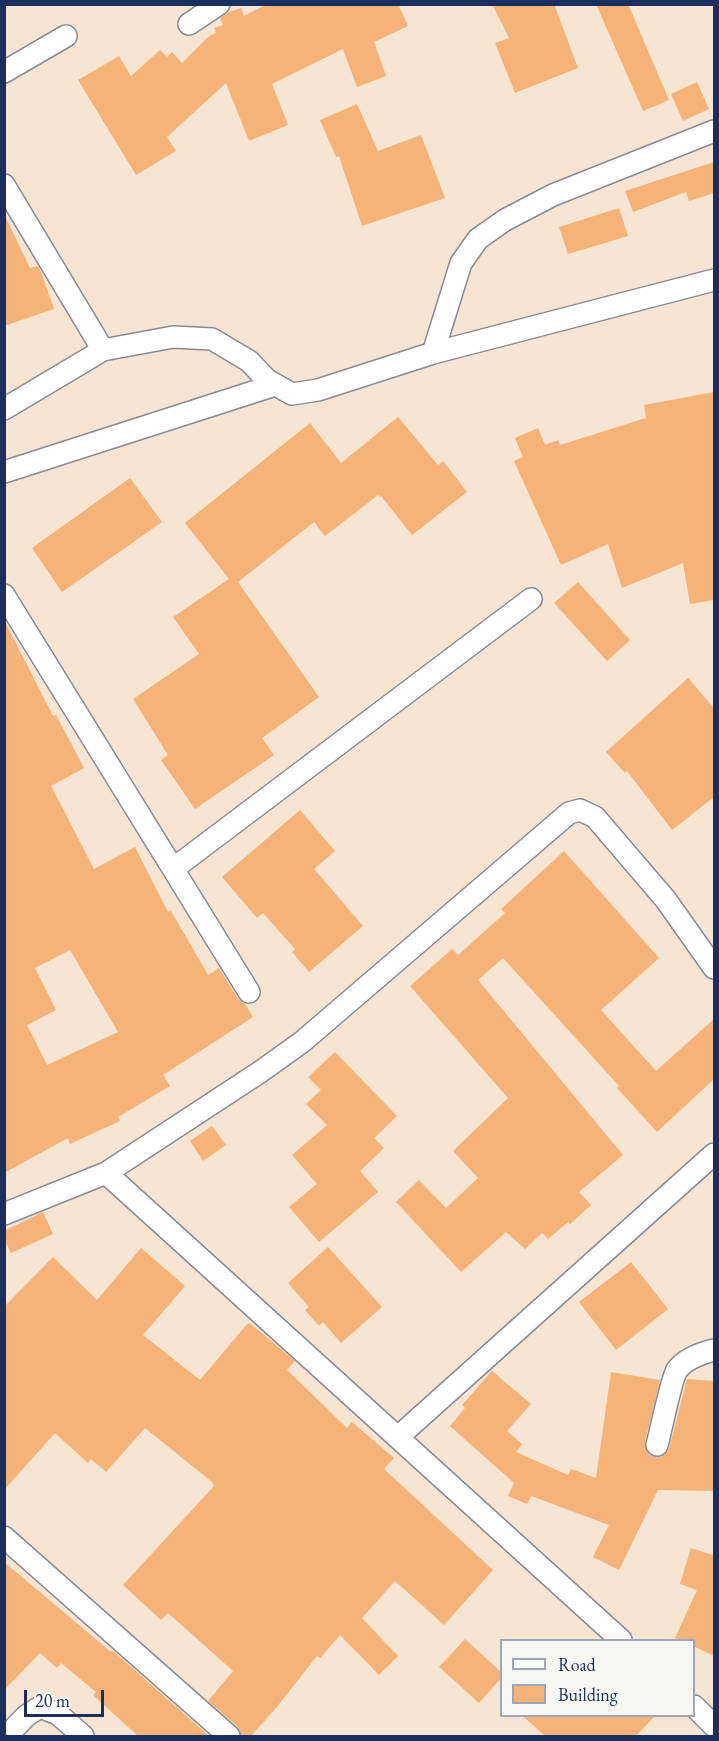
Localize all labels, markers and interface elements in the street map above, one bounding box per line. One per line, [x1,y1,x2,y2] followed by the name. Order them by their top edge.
[500,1639,695,1717] legend
[558,1653,596,1676] text: Road
[27,1678,106,1716] scale bar
[558,1683,618,1706] text: Building
[35,1689,70,1712] text: 20 m

